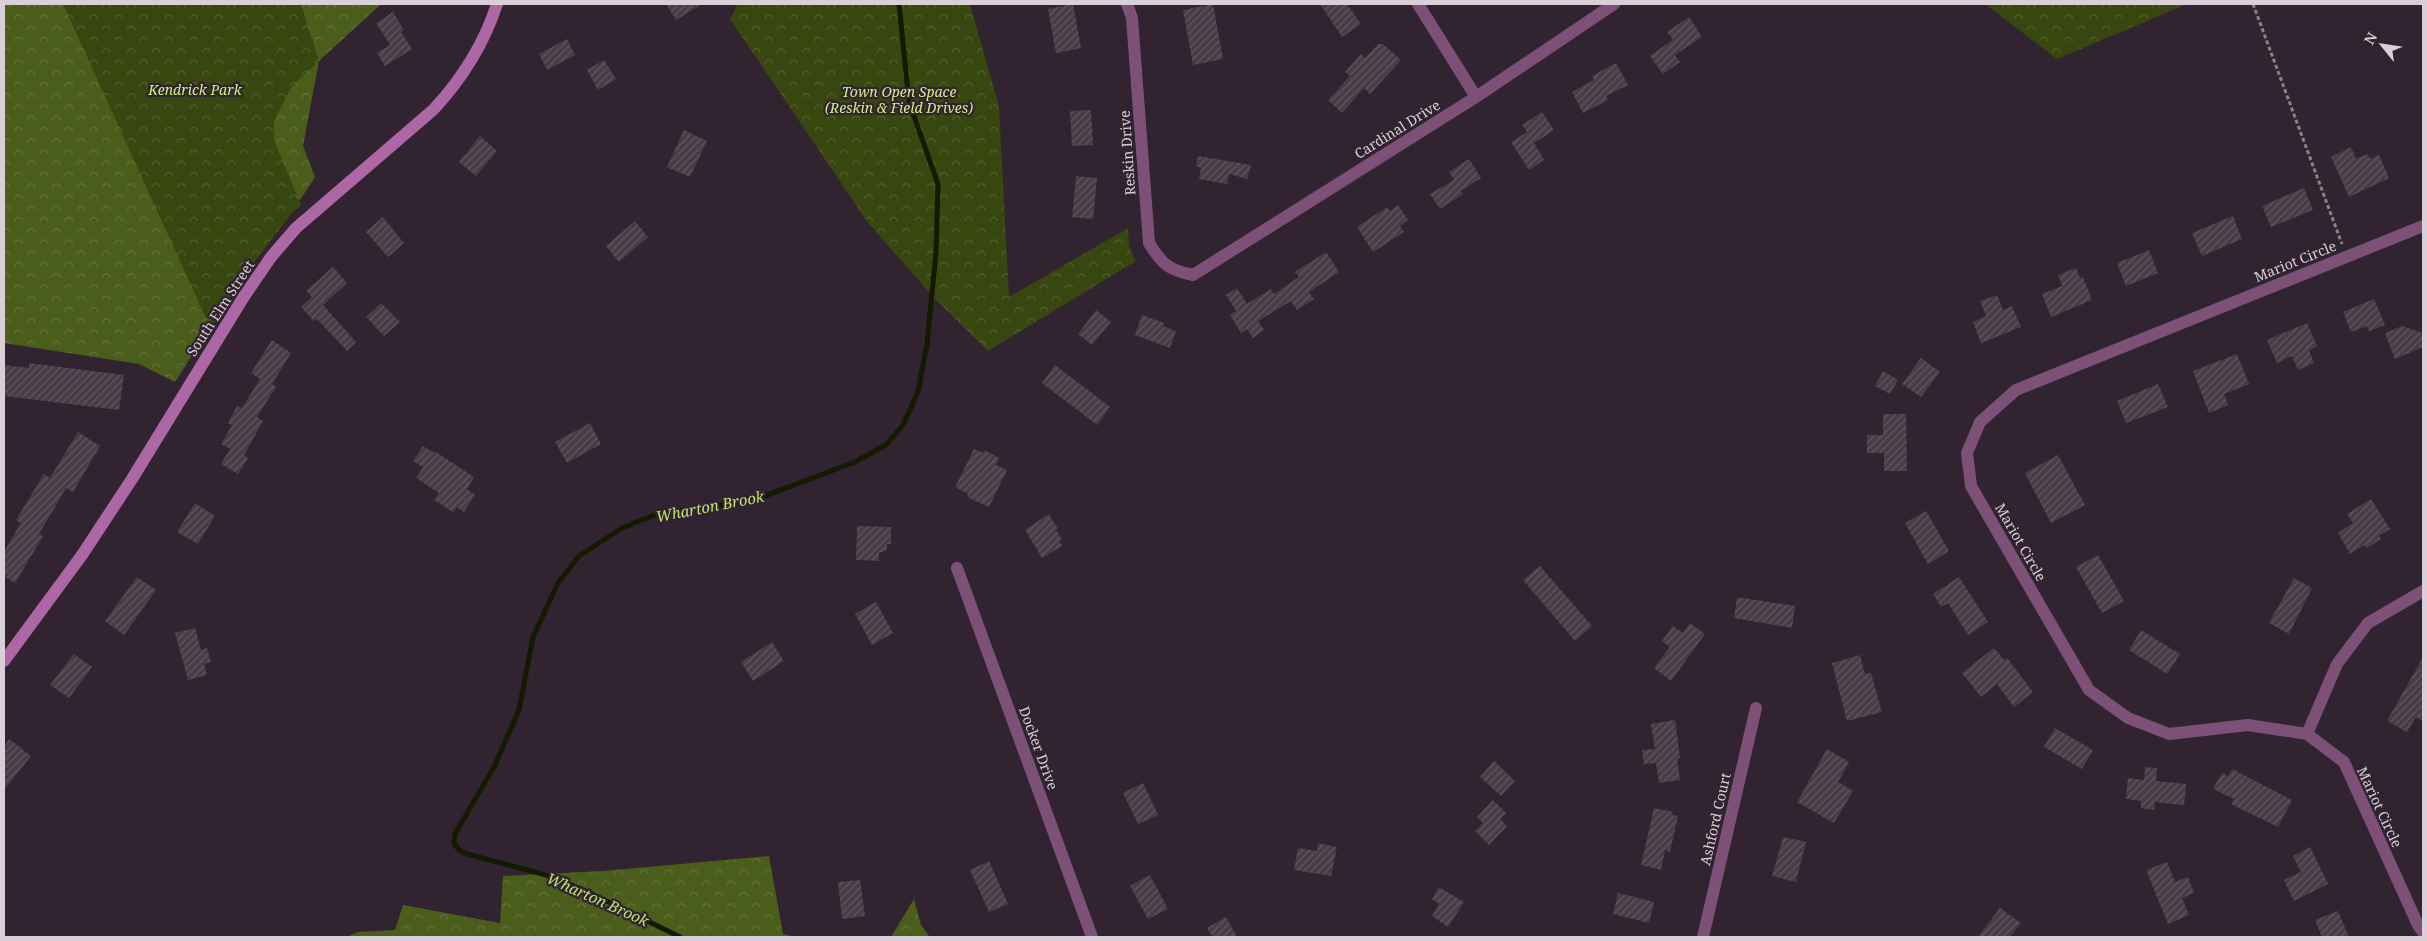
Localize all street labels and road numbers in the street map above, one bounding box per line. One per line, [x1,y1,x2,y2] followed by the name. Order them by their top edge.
[1350,95,1444,163] street label: Cardinal Drive
[1115,110,1139,196] street label: Reskin Drive
[2251,236,2339,286] street label: Mariot Circle
[182,256,258,360] street label: South Elm Street
[1991,500,2051,584] street label: Mariot Circle
[1015,704,1063,792] street label: Docker Drive
[2353,764,2407,850] street label: Mariot Circle
[1695,771,1735,867] street label: Ashford Court

